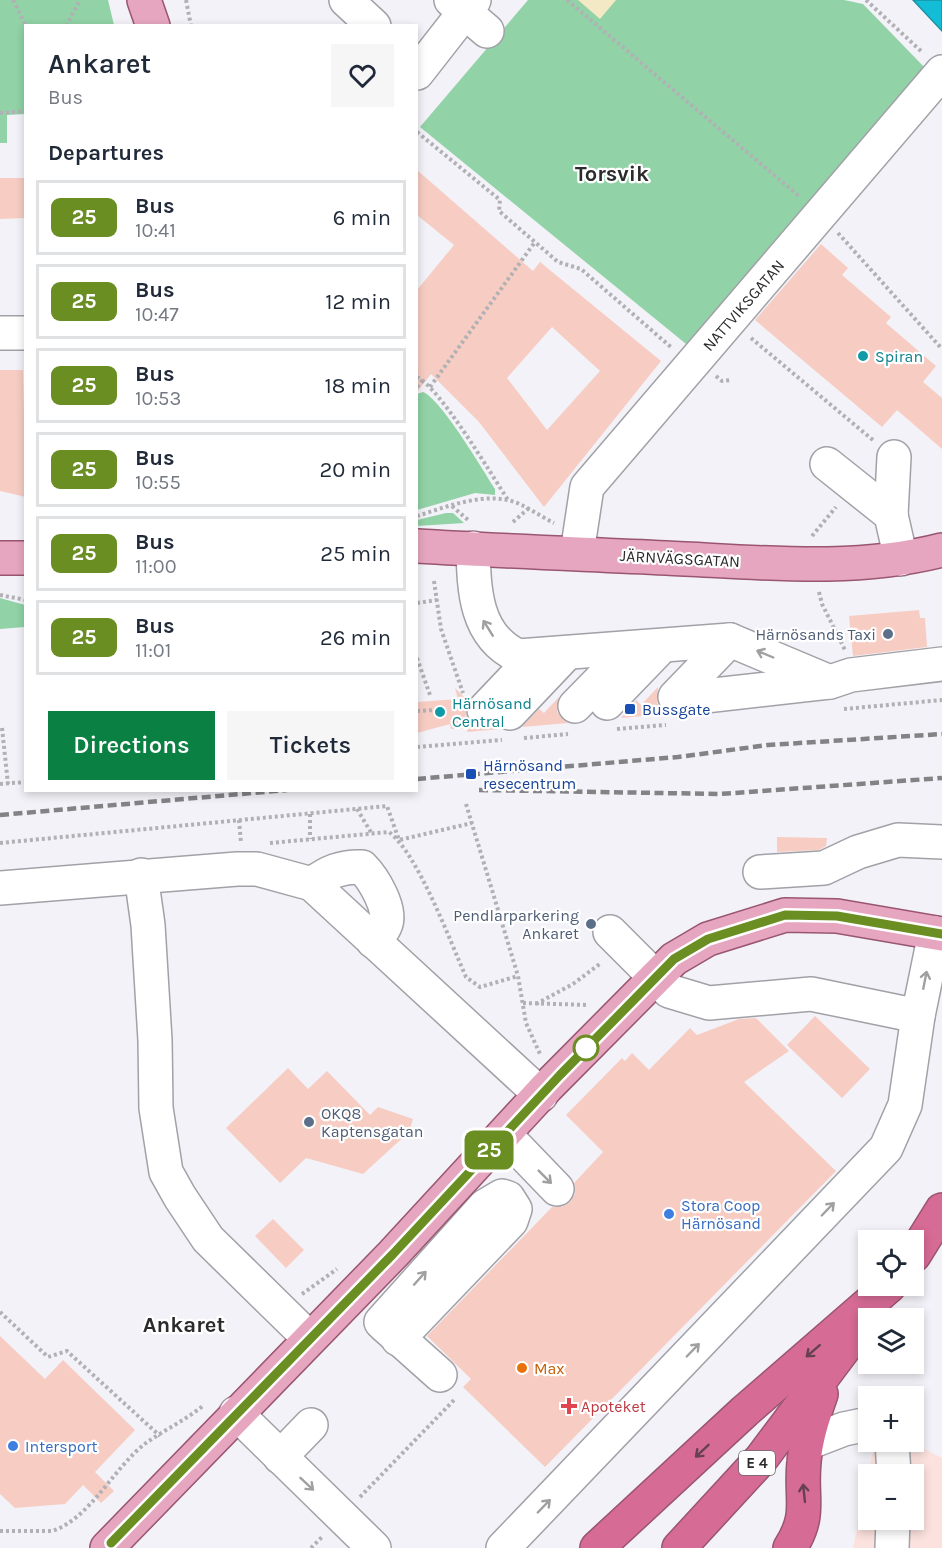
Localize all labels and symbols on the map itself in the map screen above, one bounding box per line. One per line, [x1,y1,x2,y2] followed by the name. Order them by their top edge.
[575,161,649,187] district label: Torsvik
[699,256,788,355] street label: NATTVIKSGATAN
[875,347,923,366] place label: Spiran
[856,349,870,363] marker: Spiran
[619,546,741,571] street label: JÄRNVÄGSGATAN
[481,620,493,637] one-way arrow
[755,625,876,644] place label: Härnösands Taxi
[881,627,895,641] marker: Härnösands Taxi
[757,648,775,659] one-way arrow
[452,694,532,731] place label: Härnösand Central
[642,700,711,719] place label: Bussgate
[623,702,637,716] marker: Bussgate
[433,705,447,719] marker: Härnösand Central
[483,756,576,793] place label: Härnösand resecentrum
[464,767,478,781] marker: Härnösand resecentrum
[453,906,579,943] place label: Pendlarparkering Ankaret
[584,917,598,931] marker: Pendlarparkering Ankaret
[920,971,931,990] one-way arrow
[573,1035,599,1061] unlabelled marker
[321,1104,424,1141] place label: OKQ8 Kaptensgatan
[302,1115,316,1129] marker: OKQ8 Kaptensgatan
[462,1130,516,1170] line badge: 25
[537,1169,552,1184] one-way arrow
[681,1196,761,1233] place label: Stora Coop Härnösand
[821,1202,835,1217] one-way arrow
[662,1207,676,1221] marker: Stora Coop Härnösand
[413,1271,427,1286] one-way arrow
[143,1312,225,1338] district label: Ankaret
[686,1342,700,1357] one-way arrow
[805,1345,821,1358] one-way arrow
[534,1359,565,1378] place label: Max
[515,1361,529,1375] marker: Max
[581,1397,646,1416] place label: Apoteket
[562,1399,576,1413] marker: Apoteket
[25,1437,97,1456] place label: Intersport
[6,1439,20,1453] marker: Intersport
[695,1444,710,1458] one-way arrow
[739,1451,775,1475] road number: E 4
[300,1477,315,1491] one-way arrow
[798,1484,809,1504] one-way arrow
[536,1498,551,1513] one-way arrow

